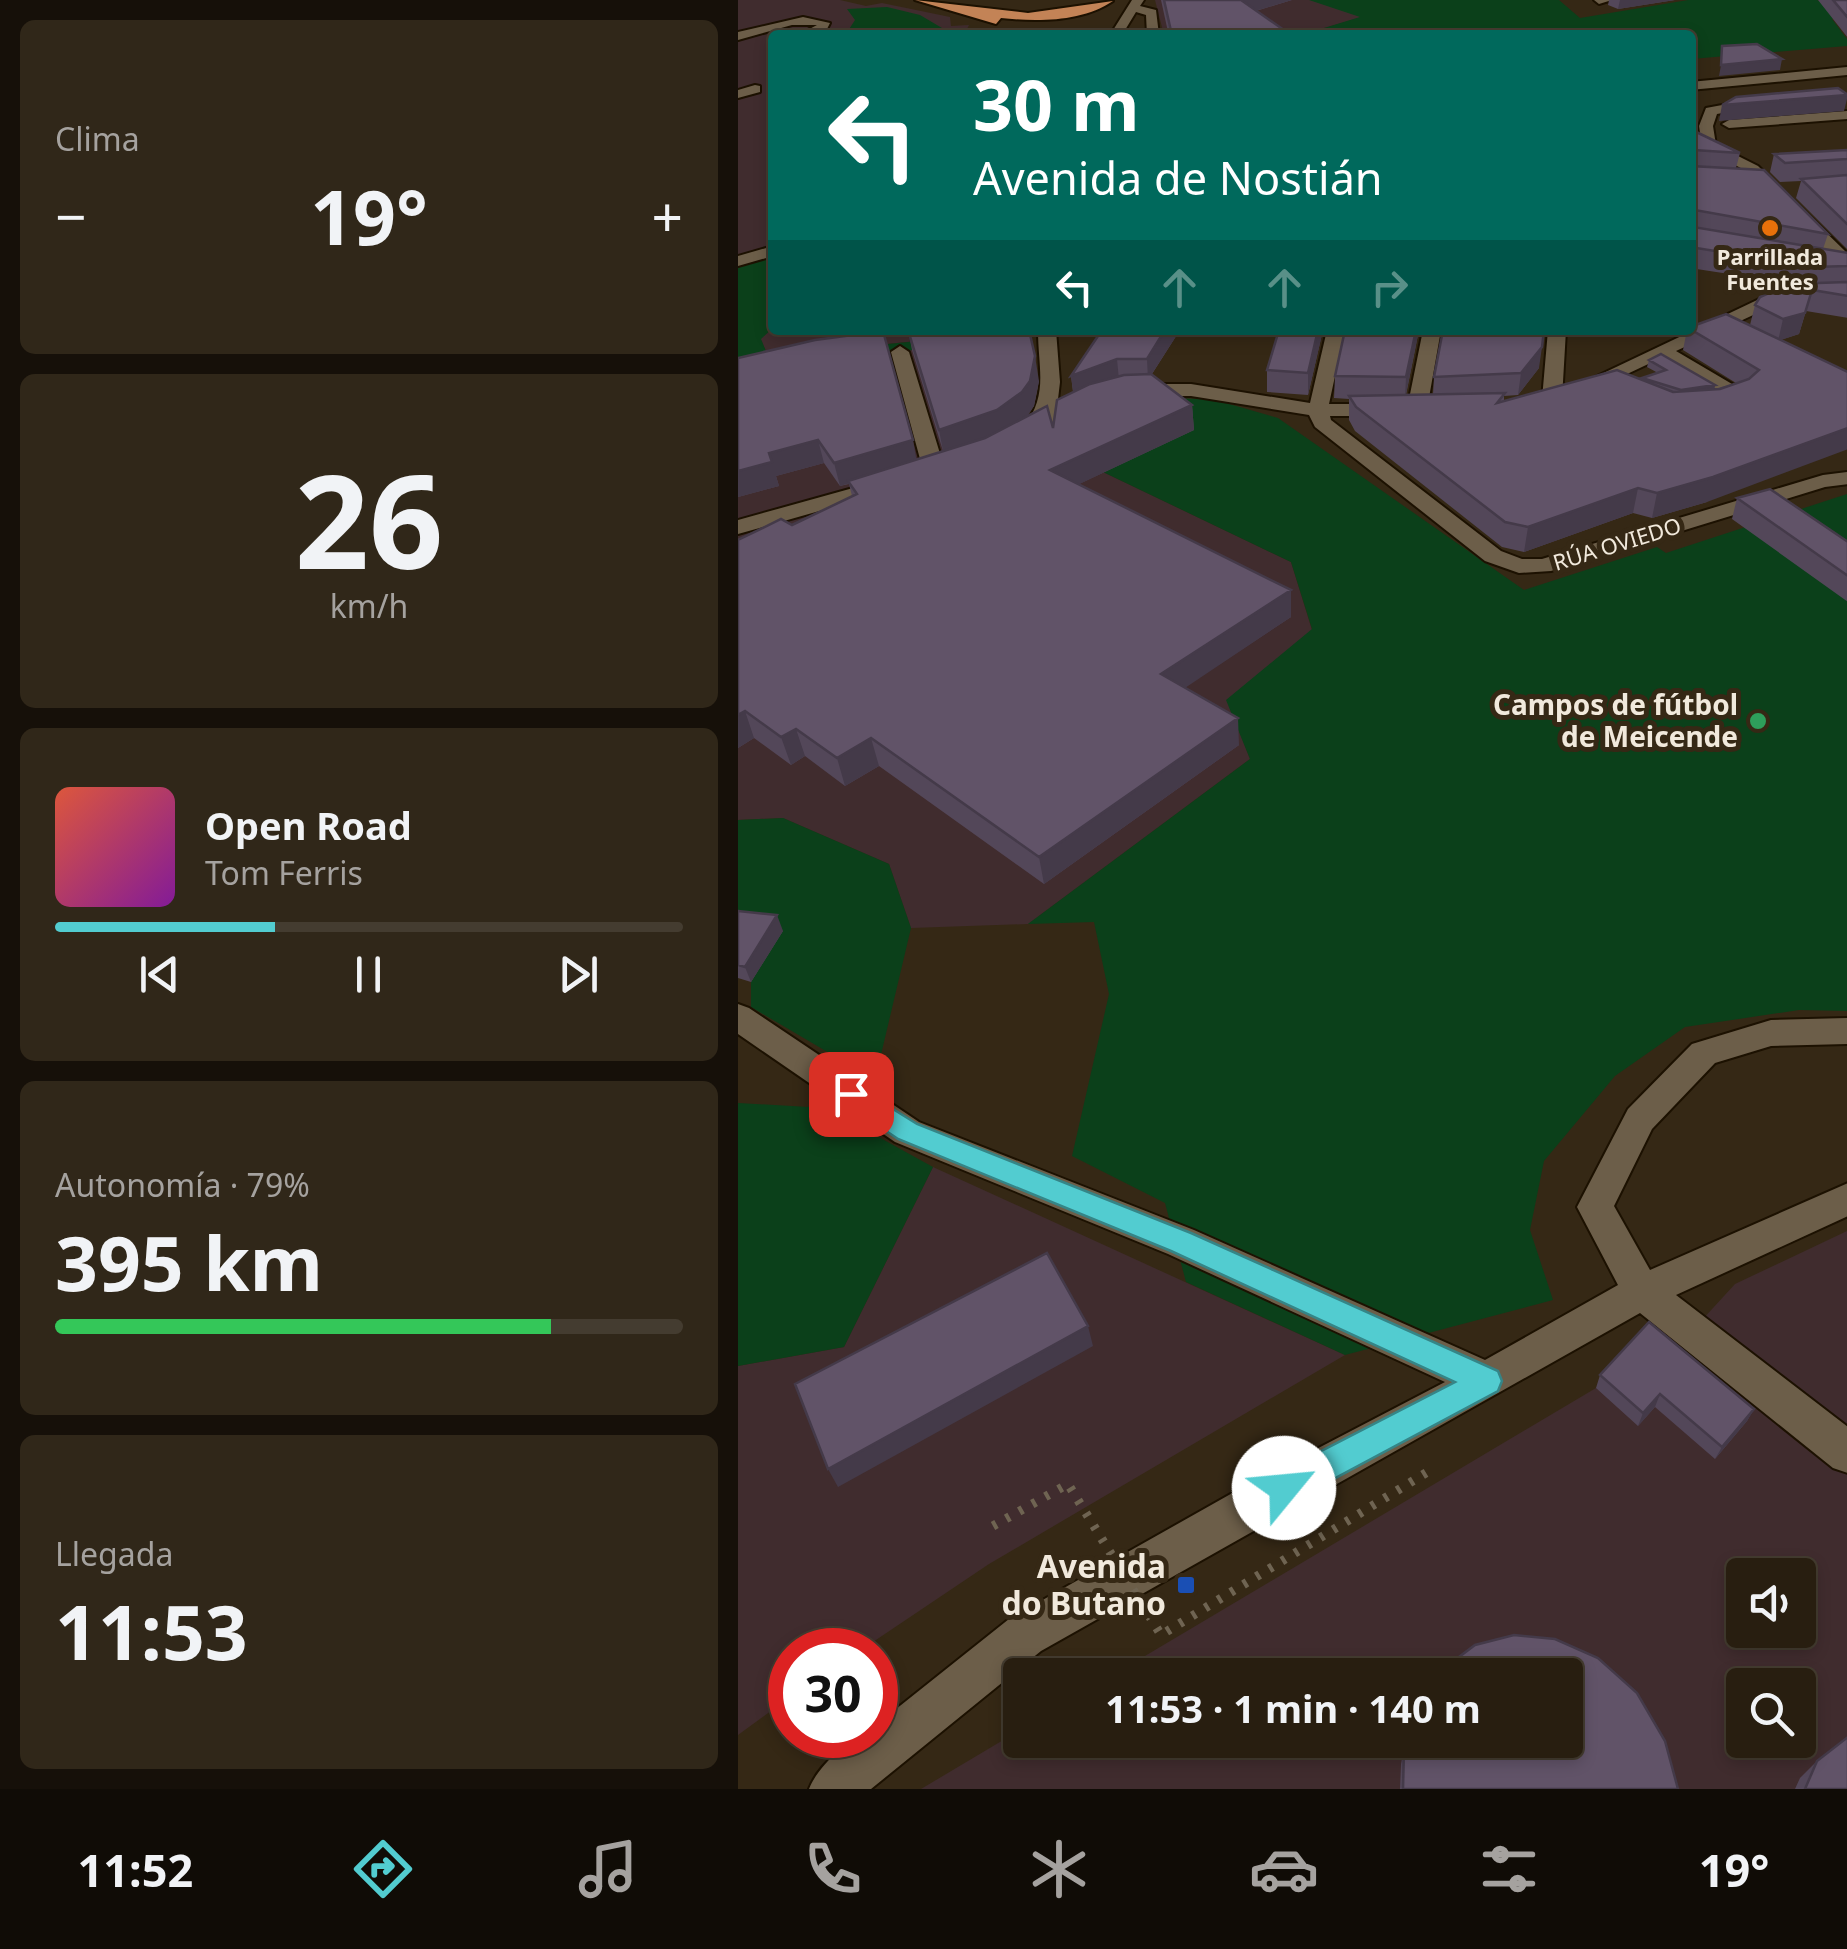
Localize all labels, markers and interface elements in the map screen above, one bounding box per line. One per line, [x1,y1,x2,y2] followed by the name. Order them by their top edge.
[973,56,1140,152] text: 30 m
[808,70,938,200] icon: left
[55,117,140,160] text: Clima
[973,147,1383,208] text: Avenida de Nostián
[310,165,428,267] text: 19°
[55,178,86,253] text: −
[652,178,683,253] text: +
[1759,217,1781,239] marker: Parrillada Fuentes
[1717,241,1823,296] place label: Parrillada Fuentes
[1047,260,1102,315] icon: left
[1152,260,1207,315] icon: ahead
[1257,260,1312,315] icon: ahead
[1362,260,1417,315] icon: right
[295,430,443,607] text: 26
[1549,509,1684,577] street label: RÚA OVIEDO
[330,584,408,627] text: km/h
[1493,685,1738,755] place label: Campos de fútbol de Meicende
[1747,710,1769,732] marker: Campos de fútbol de Meicende
[205,799,412,851] text: Open Road
[205,851,363,894] text: Tom Ferris
[132,947,187,1002] icon: previous
[341,947,396,1002] icon: pause
[551,947,606,1002] icon: next
[809,1052,894,1137] pin
[824,1067,879,1122] icon: arrive
[55,1163,310,1206] text: Autonomía · 79%
[55,1211,323,1313] text: 395 km
[1232,1436,1336,1540] position arrow
[55,1532,173,1575] text: Llegada
[1002,1544,1166,1624] place label: Avenida do Butano
[1726,1558,1816,1758] map controls
[1726,1558,1816,1648] button: sound
[1175,1574,1197,1596] marker: Avenida do Butano
[55,1580,248,1682] text: 11:53
[768,1628,898,1758] speed limit sign: 30
[1726,1668,1816,1758] button: search
[1105,1682,1481,1734] text: 11:53 · 1 min · 140 m
[348,1834,418,1904] icon: directions
[573,1834,643,1904] icon: music
[798,1834,868,1904] icon: phone
[1024,1834,1094,1904] icon: climate
[1249,1834,1319,1904] icon: car
[1474,1834,1544,1904] icon: filters
[78,1839,193,1900] text: 11:52
[1699,1839,1769,1900] text: 19°

